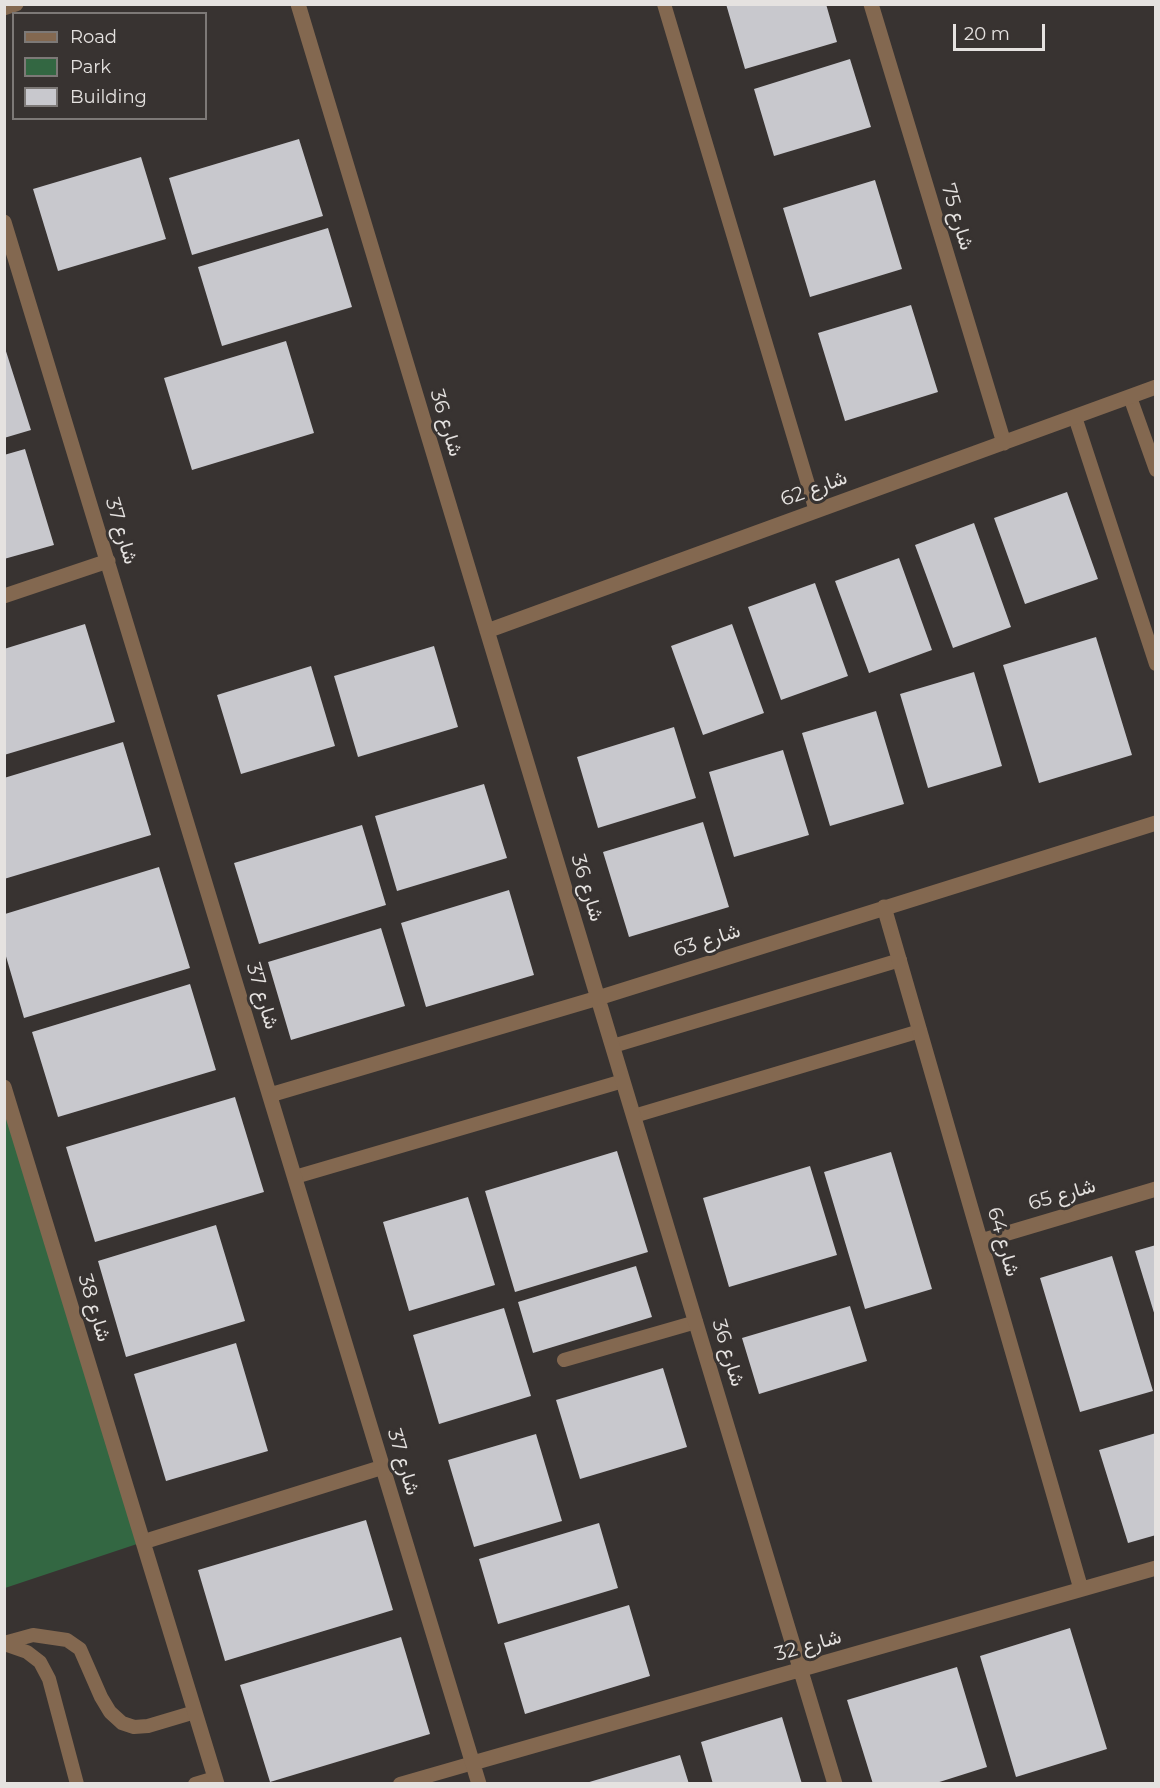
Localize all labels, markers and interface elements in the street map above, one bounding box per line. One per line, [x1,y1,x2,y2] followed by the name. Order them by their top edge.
[12,12,207,120] legend
[956,12,1048,50] scale bar
[964,23,1010,45] text: 20 m
[70,26,117,48] text: Road
[70,56,111,78] text: Park
[70,86,147,108] text: Building
[936,181,978,253] street label: شارع 75
[424,387,468,459] street label: شارع 36
[777,466,851,512] street label: شارع 62
[100,495,142,567] street label: شارع 37
[565,852,609,924] street label: شارع 36
[671,919,743,963] street label: شارع 63
[241,960,283,1032] street label: شارع 37
[1026,1174,1098,1216] street label: شارع 65
[982,1205,1024,1279] street label: شارع 64
[72,1271,116,1345] street label: شارع 38
[706,1317,750,1389] street label: شارع 36
[382,1426,424,1498] street label: شارع 37
[772,1625,844,1667] street label: شارع 32

